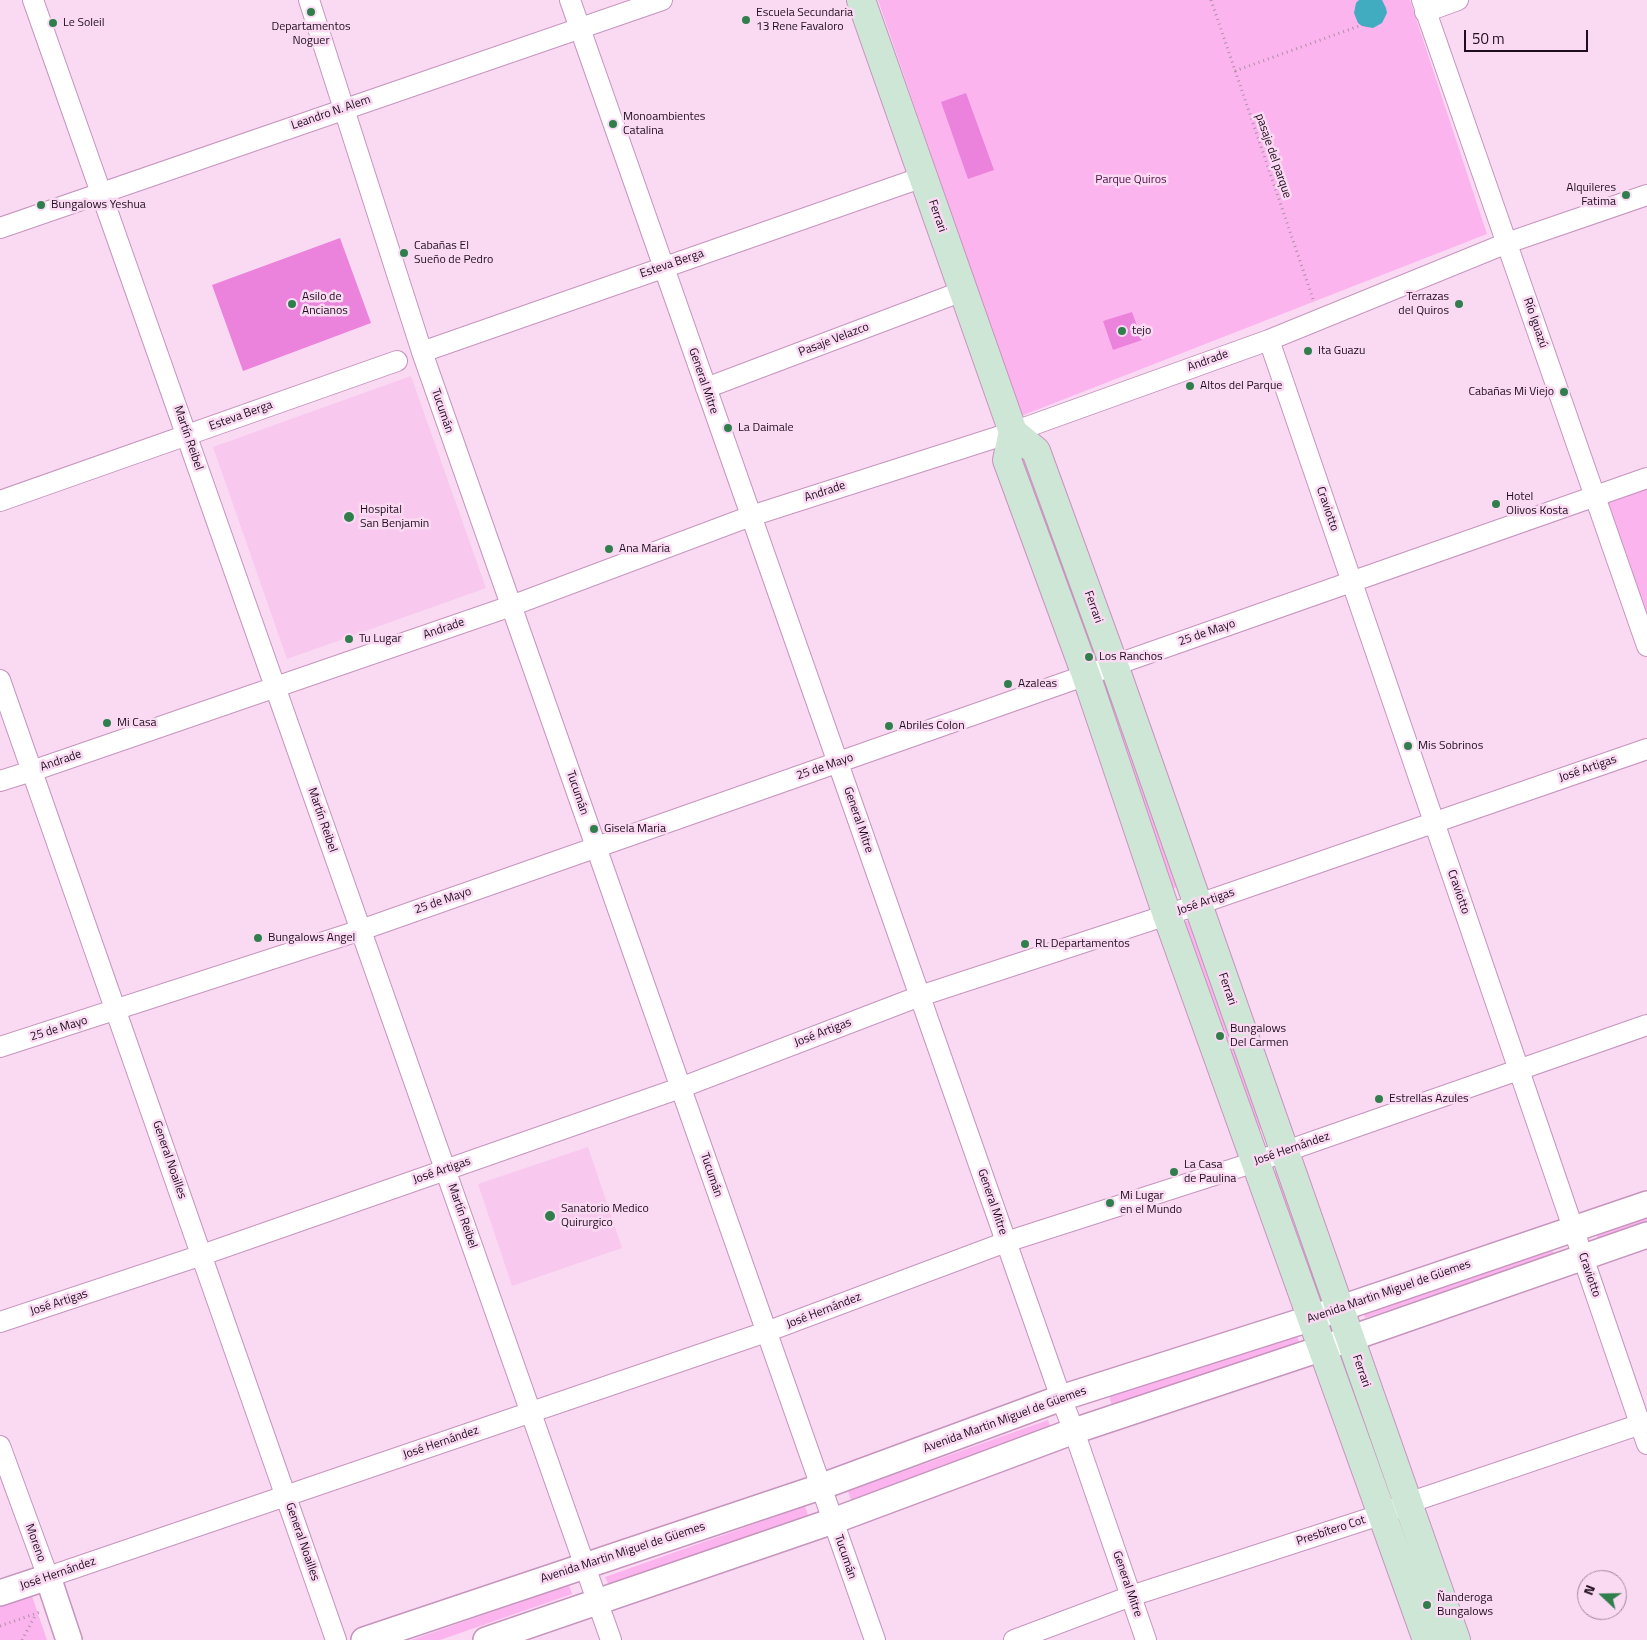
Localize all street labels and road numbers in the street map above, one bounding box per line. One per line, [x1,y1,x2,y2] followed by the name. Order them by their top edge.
[289,93,373,133] street label: Leandro N. Alem
[1252,112,1294,200] street label: pasaje del parque
[925,198,949,234] street label: Ferrari
[638,246,706,282] street label: Esteva Berga
[1520,296,1550,350] street label: Río Iguazú
[797,320,871,360] street label: Pasaje Velazco
[685,346,721,416] street label: General Mitre
[1186,347,1230,375] street label: Andrade
[428,387,456,435] street label: Tucumán
[207,398,275,434] street label: Esteva Berga
[170,404,206,472] street label: Martín Reibel
[803,479,847,505] street label: Andrade
[1313,485,1341,533] street label: Craviotto
[1081,589,1105,625] street label: Ferrari
[422,615,466,643] street label: Andrade
[1177,617,1237,649] street label: 25 de Mayo
[39,747,83,775] street label: Andrade
[795,751,855,783] street label: 25 de Mayo
[1557,752,1619,786] street label: José Artigas
[563,769,591,817] street label: Tucumán
[840,785,876,855] street label: General Mitre
[304,786,340,854] street label: Martín Reibel
[1444,868,1472,916] street label: Craviotto
[413,885,473,917] street label: 25 de Mayo
[1175,885,1237,919] street label: José Artigas
[1215,971,1239,1007] street label: Ferrari
[29,1013,89,1045] street label: 25 de Mayo
[792,1016,854,1050] street label: José Artigas
[149,1119,189,1201] street label: General Noailles
[1252,1129,1332,1169] street label: José Hernández
[697,1151,725,1199] street label: Tucumán
[411,1154,473,1188] street label: José Artigas
[974,1167,1010,1237] street label: General Mitre
[444,1182,480,1250] street label: Martín Reibel
[1575,1251,1603,1299] street label: Craviotto
[1305,1257,1473,1327] street label: Avenida Martin Miguel de Güemes
[28,1287,90,1319] street label: José Artigas
[785,1290,863,1332] street label: José Hernández
[1349,1353,1373,1389] street label: Ferrari
[922,1384,1088,1456] street label: Avenida Martin Miguel de Güemes
[401,1423,481,1463] street label: José Hernández
[282,1501,322,1583] street label: General Noailles
[1295,1513,1367,1549] street label: Presbítero Cot
[539,1520,707,1586] street label: Avenida Martin Miguel de Güemes
[22,1522,48,1564] street label: Moreno
[831,1533,859,1581] street label: Tucumán
[1109,1549,1145,1619] street label: General Mitre
[18,1554,98,1594] street label: José Hernández

